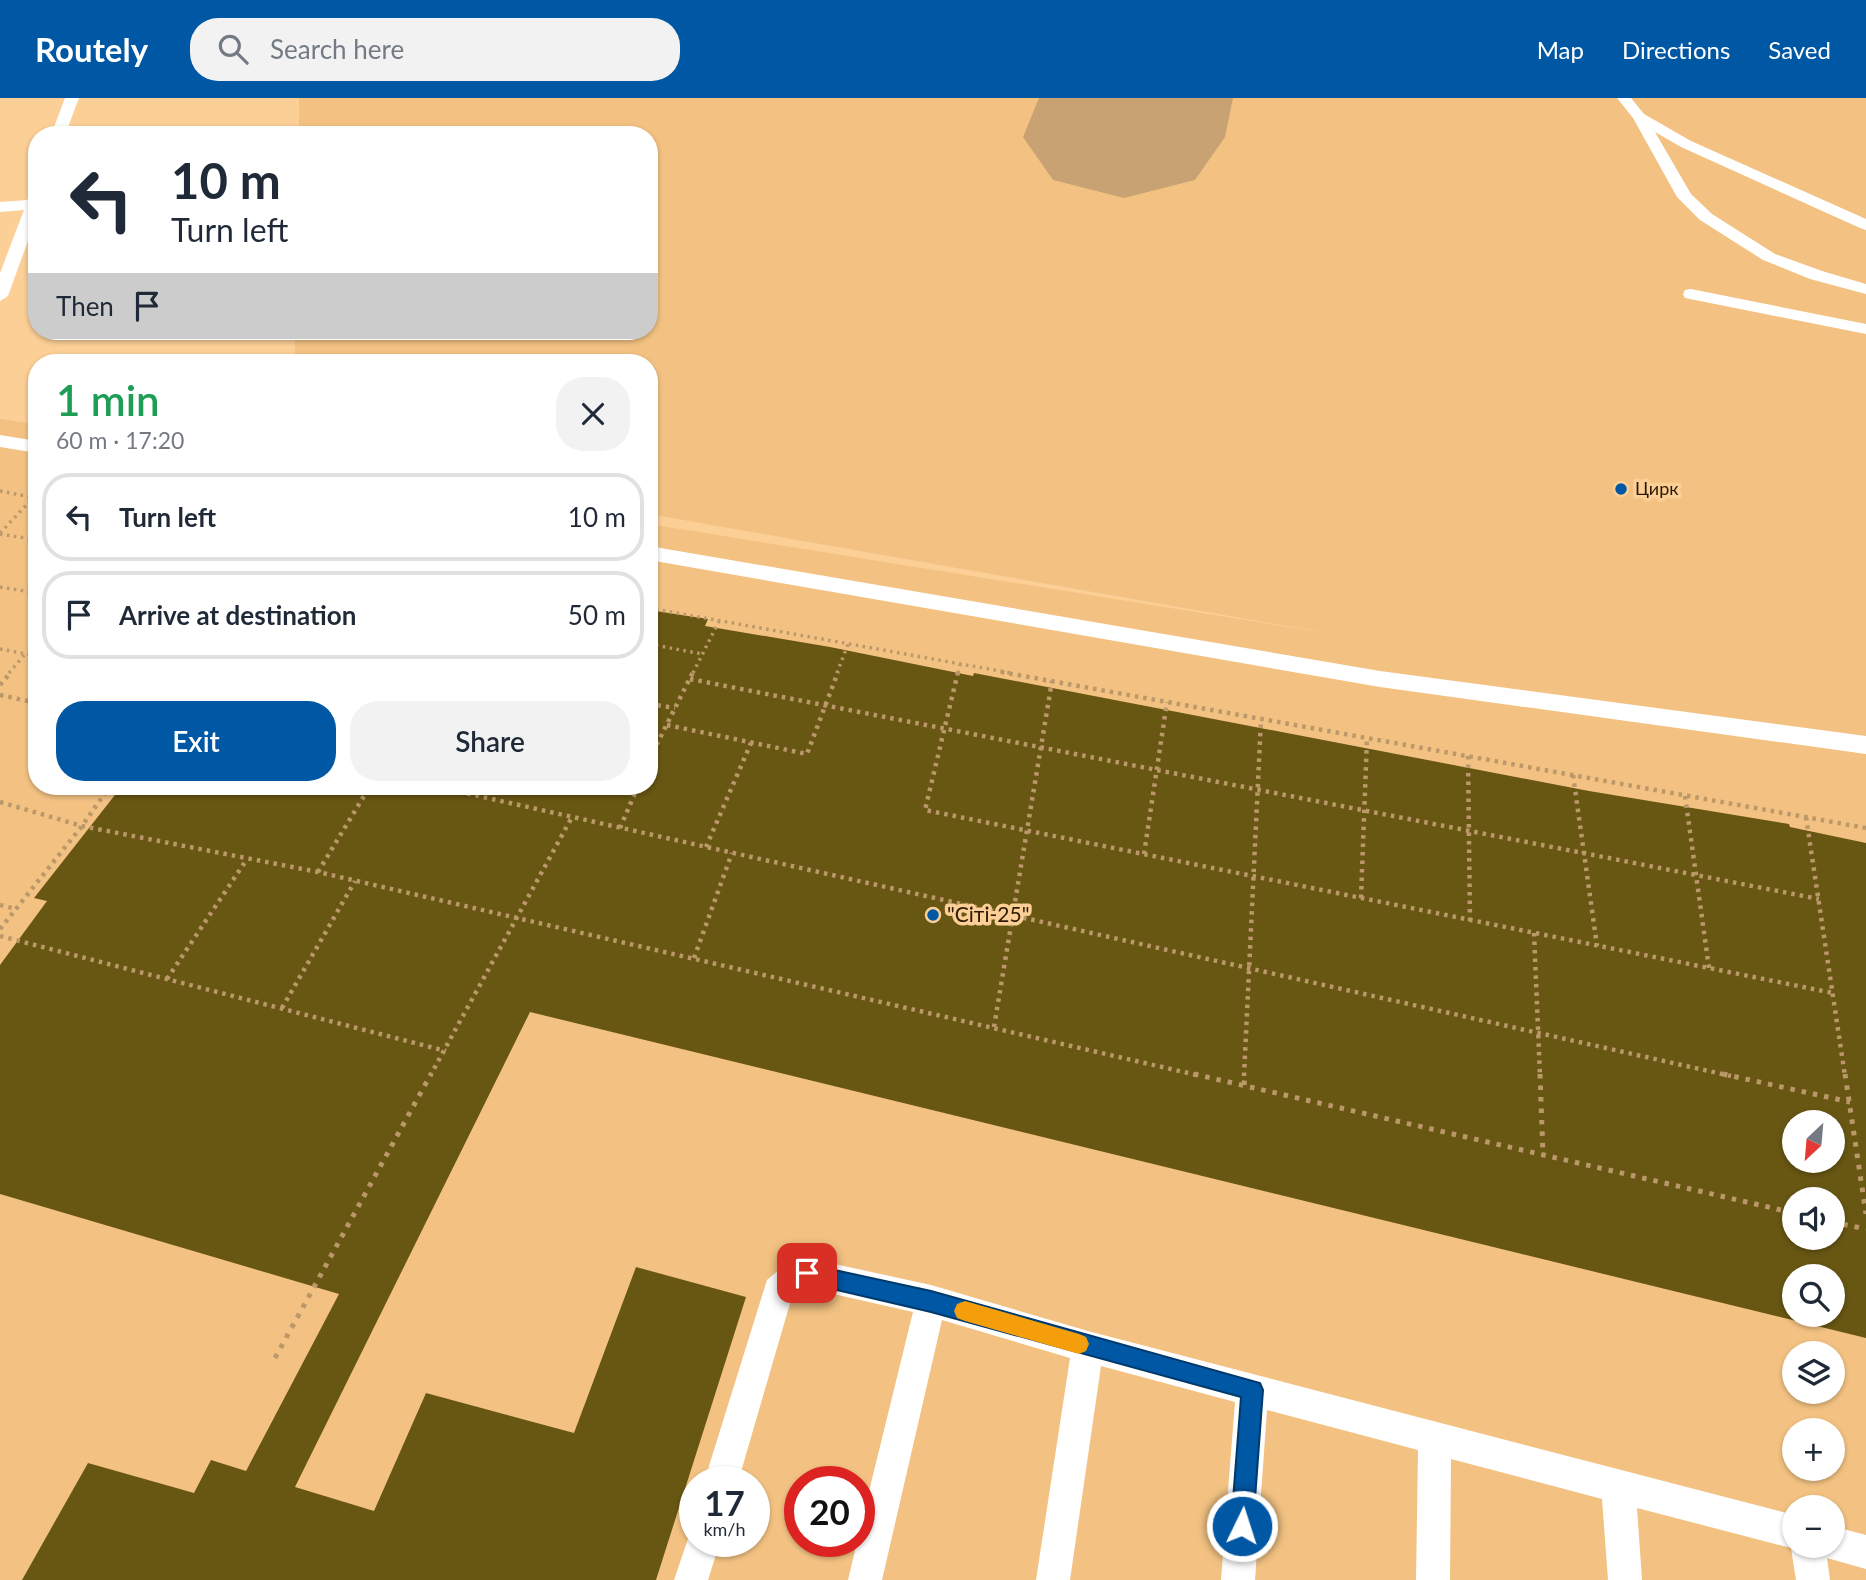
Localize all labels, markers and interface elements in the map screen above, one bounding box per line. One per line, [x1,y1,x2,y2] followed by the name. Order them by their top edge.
[190,18,680,81] search box
[35,29,148,69] text: Routely
[214,30,252,68] icon: search
[270,33,404,65] text: Search here
[1537,35,1584,64] text: Map
[1622,35,1730,64] text: Directions
[1768,35,1831,64] text: Saved
[171,151,281,209] text: 10 m
[56,154,147,245] icon: left
[171,210,288,249] text: Turn left
[128,287,166,325] icon: arrive
[56,290,114,322] text: Then
[56,375,160,425] text: 1 min
[556,377,630,451] button: close
[56,426,184,454] text: 60 m · 17:20
[1635,477,1679,499] place label: Цирк
[1613,481,1629,497] marker: Цирк
[60,498,98,536] icon: left
[119,501,216,533] text: Turn left
[568,501,626,533] text: 10 m
[60,596,98,634] icon: arrive
[119,599,356,631] text: Arrive at destination
[568,599,626,631] text: 50 m
[56,701,336,781] button: Exit
[350,701,630,781] button: Share
[947,901,1029,926] place label: "Сіті-25"
[925,907,941,923] marker: "Сіті-25"
[1782,1110,1844,1172] north arrow
[1782,1110,1845,1558] map controls
[1782,1187,1845,1250] button: sound
[777,1243,837,1303] pin
[788,1254,826,1292] icon: arrive
[1782,1264,1845,1327] button: search
[1782,1341,1845,1404] button: layers
[1782,1418,1845,1481] button: +
[784,1466,875,1557] speed limit sign: 20
[704,1481,745,1523] text: 17
[1205,1489,1279,1563] position arrow
[1782,1495,1845,1558] button: −
[703,1518,746,1540] text: km/h

